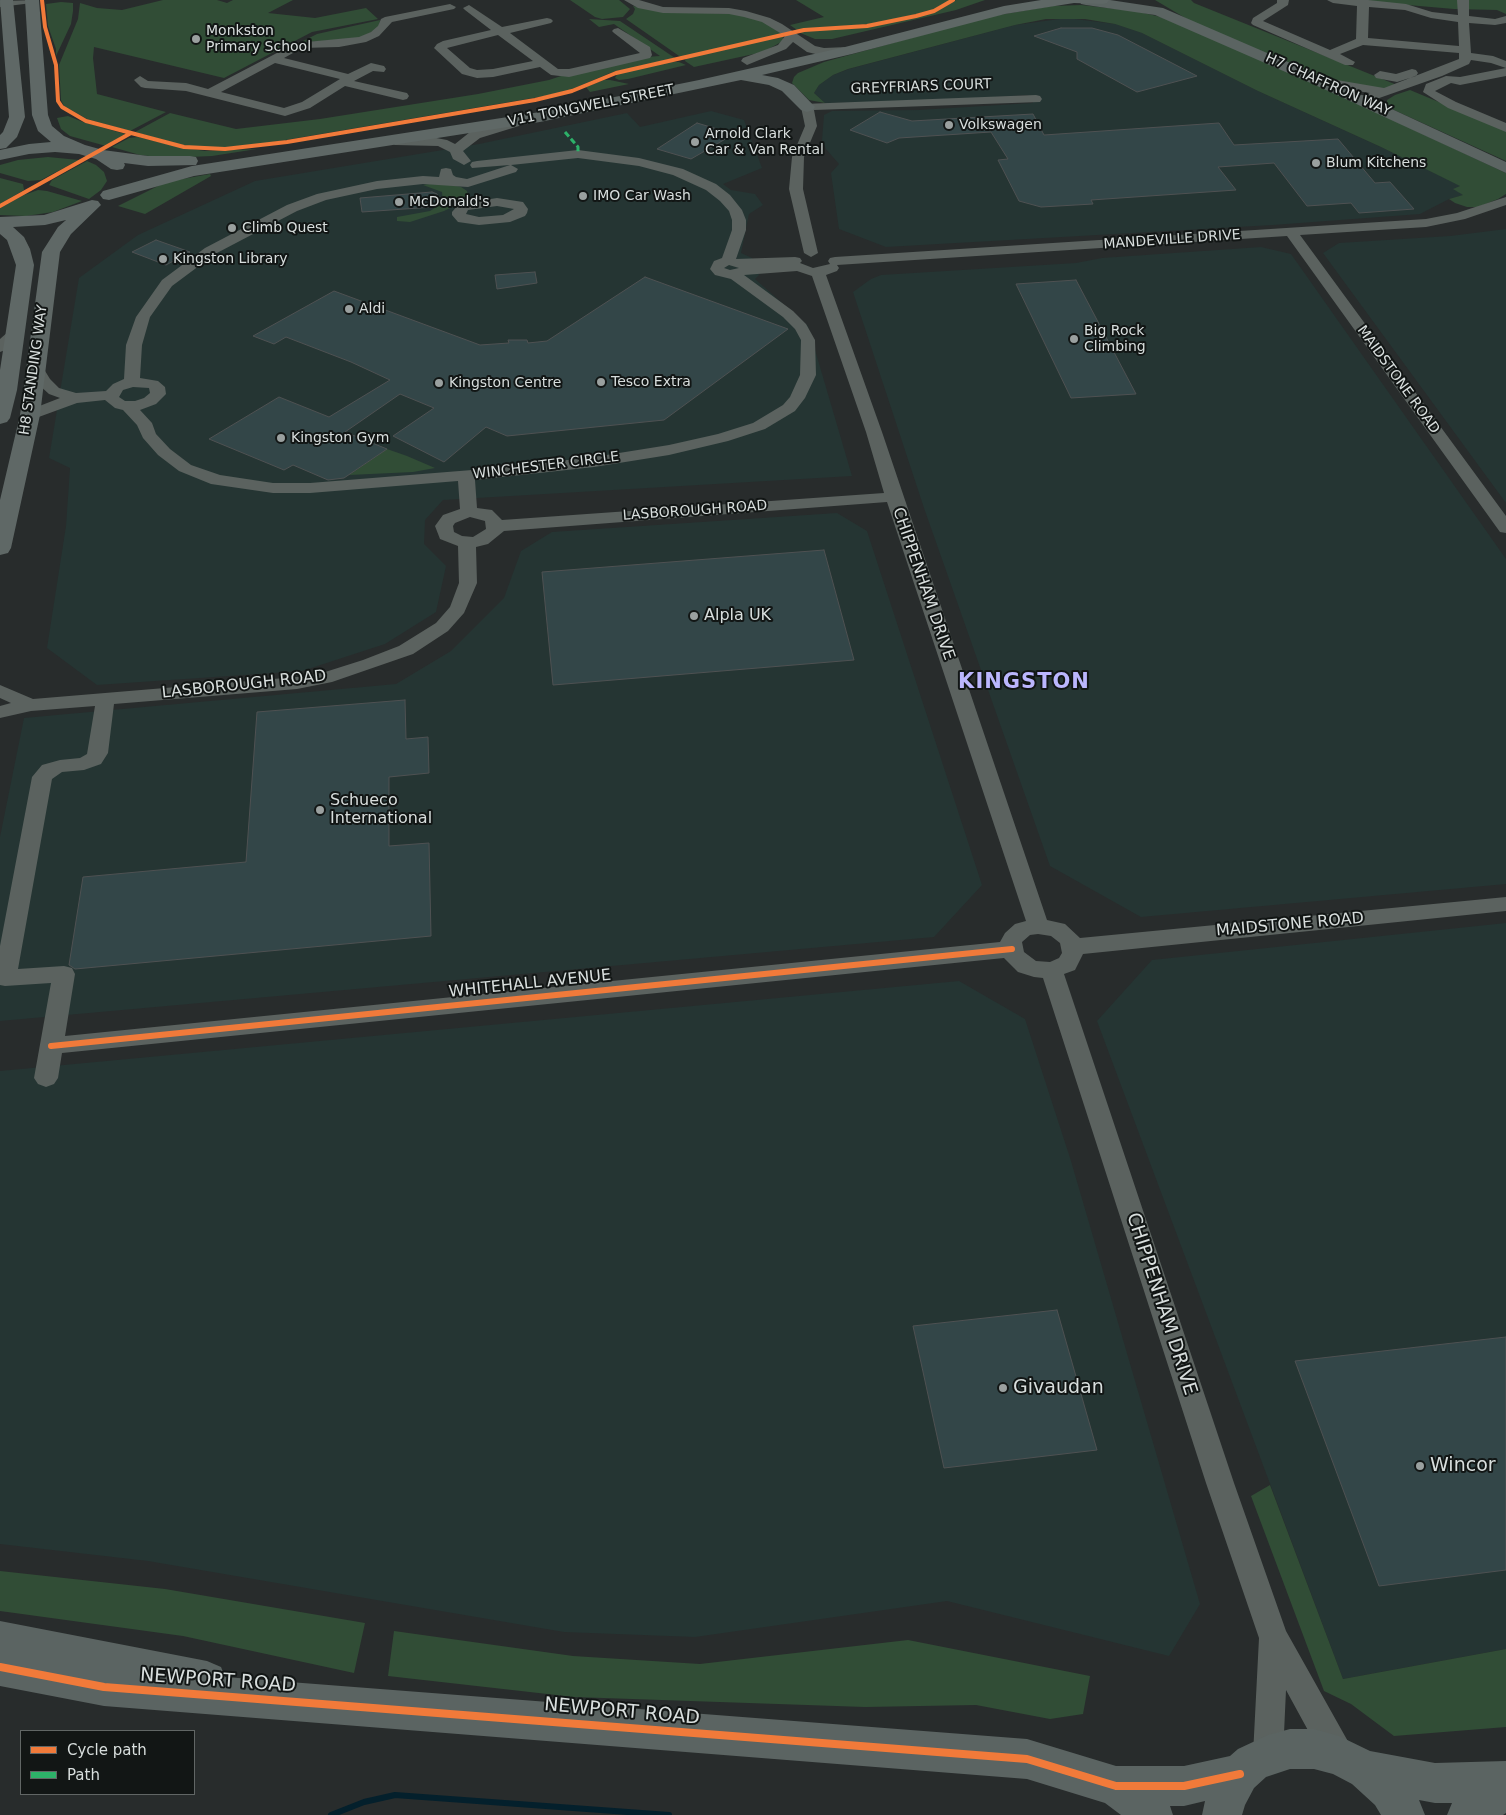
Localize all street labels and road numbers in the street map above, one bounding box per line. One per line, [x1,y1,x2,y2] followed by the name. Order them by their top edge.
[1263,50,1393,120] street label: H7 CHAFFRON WAY
[850,76,992,98] street label: GREYFRIARS COURT
[507,82,675,130] street label: V11 TONGWELL STREET
[1103,227,1241,253] street label: MANDEVILLE DRIVE
[17,304,51,436] street label: H8 STANDING WAY
[1353,323,1443,437] street label: MAIDSTONE ROAD
[472,449,620,483] street label: WINCHESTER CIRCLE
[622,498,768,524] street label: LASBOROUGH ROAD
[888,505,958,663] street label: CHIPPENHAM DRIVE
[161,667,327,703] street label: LASBOROUGH ROAD
[1215,909,1365,941] street label: MAIDSTONE ROAD
[448,966,612,1002] street label: WHITEHALL AVENUE
[1121,1210,1201,1398] street label: CHIPPENHAM DRIVE
[139,1664,297,1698] street label: NEWPORT ROAD
[543,1694,701,1730] street label: NEWPORT ROAD

